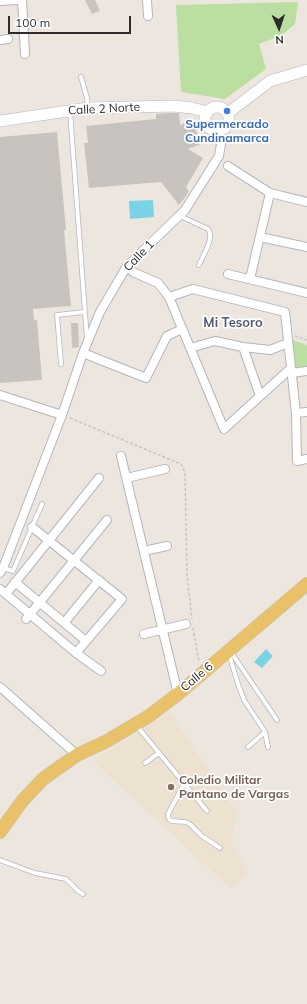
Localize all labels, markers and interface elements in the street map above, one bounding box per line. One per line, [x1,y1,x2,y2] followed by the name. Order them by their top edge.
[10,8,133,34] scale bar
[259,8,299,48] north arrow
[15,15,50,30] text: 100 m
[275,33,284,47] text: N
[68,100,140,118] street label: Calle 2 Norte
[222,106,232,116] marker: Supermercado Cundinamarca
[185,117,269,145] place label: Supermercado Cundinamarca
[121,237,157,275] street label: Calle 1
[203,315,263,331] district label: Mi Tesoro
[178,659,216,695] street label: Calle 6
[179,773,289,801] place label: Coledio Militar Pantano de Vargas
[166,782,176,792] marker: Coledio Militar Pantano de Vargas

